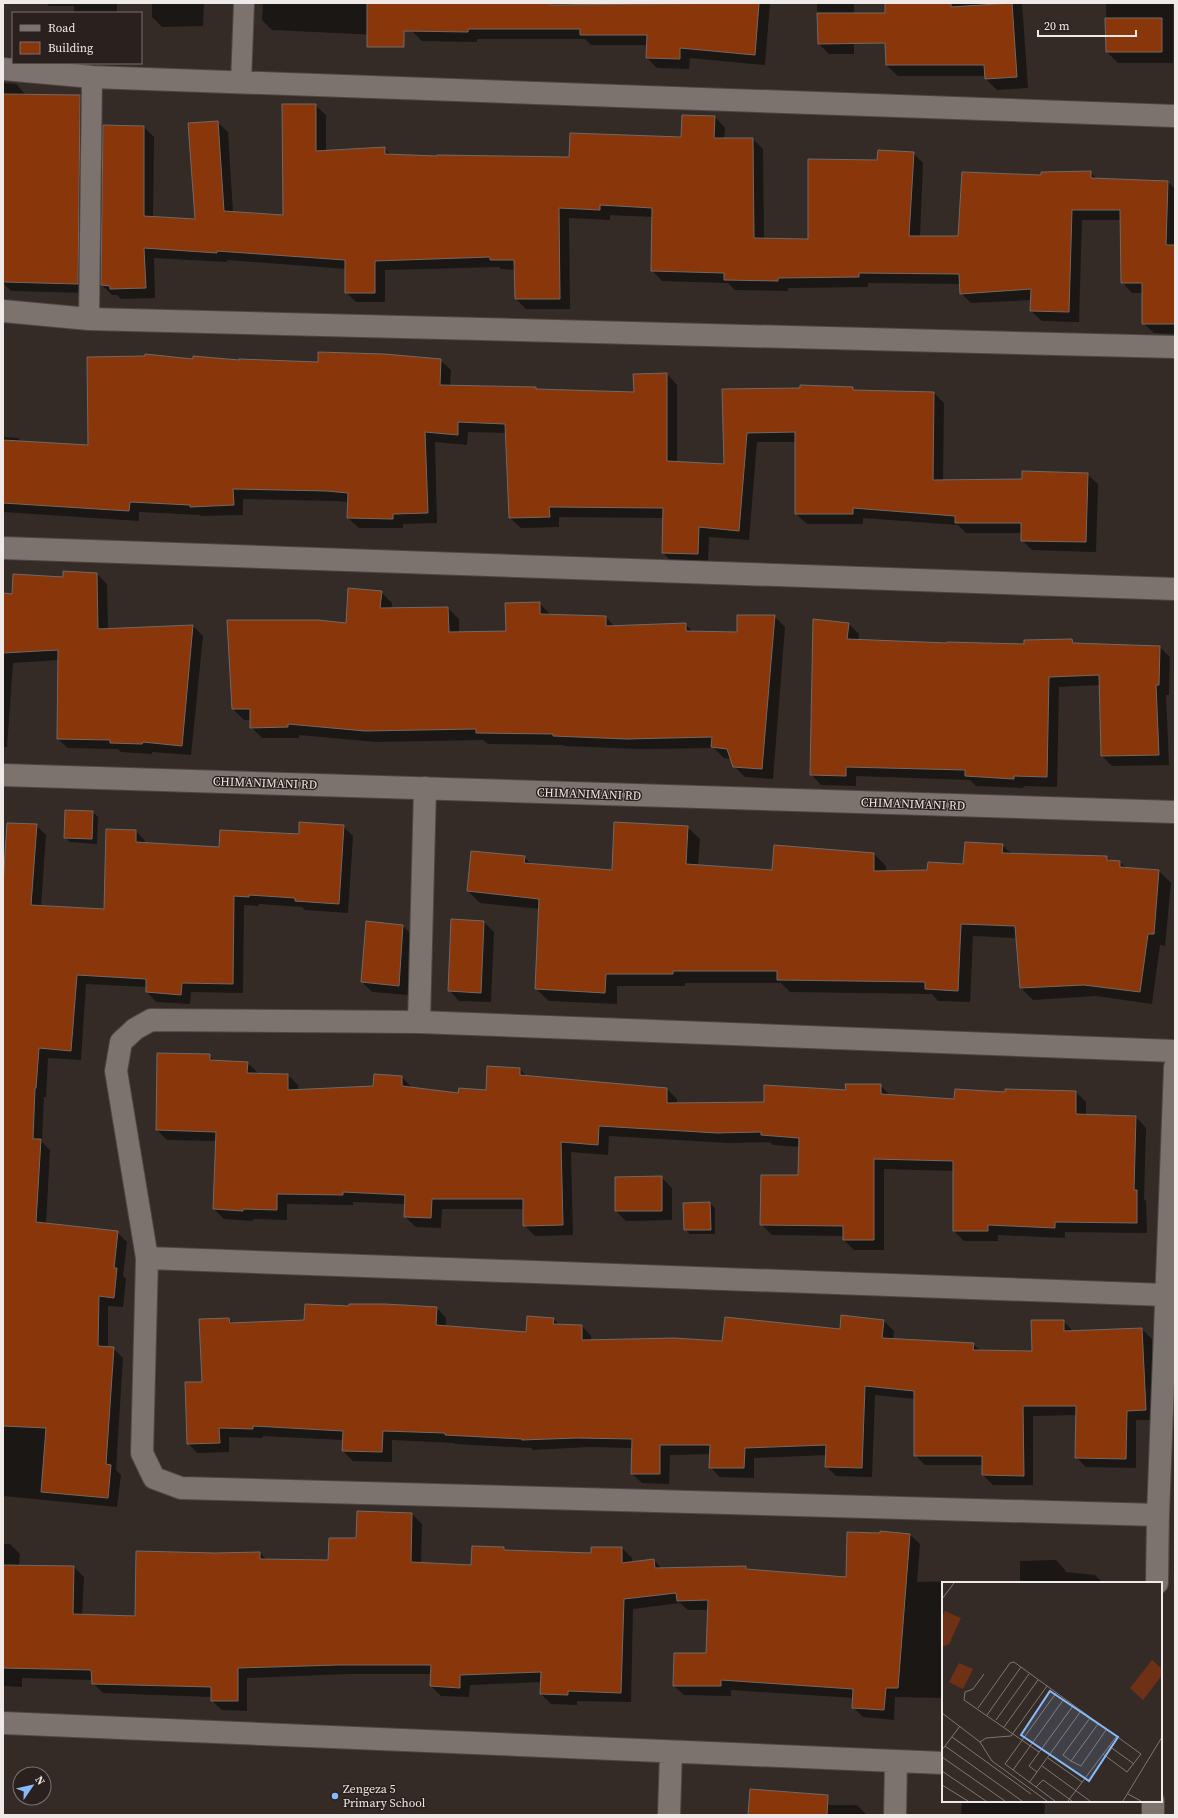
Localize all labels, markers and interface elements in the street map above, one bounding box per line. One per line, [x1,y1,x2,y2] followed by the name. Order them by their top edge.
[12,12,142,64] legend
[1038,12,1136,38] scale bar
[1044,18,1070,34] text: 20 m
[48,20,75,36] text: Road
[48,40,93,56] text: Building
[213,773,317,793] street label: CHIMANIMANI RD
[537,784,641,804] street label: CHIMANIMANI RD
[861,794,965,814] street label: CHIMANIMANI RD
[942,1582,1162,1802] inset map
[12,1766,52,1806] north arrow
[31,1773,48,1788] text: N
[343,1781,426,1811] place label: Zengeza 5 Primary School
[330,1791,340,1801] marker: Zengeza 5 Primary School

